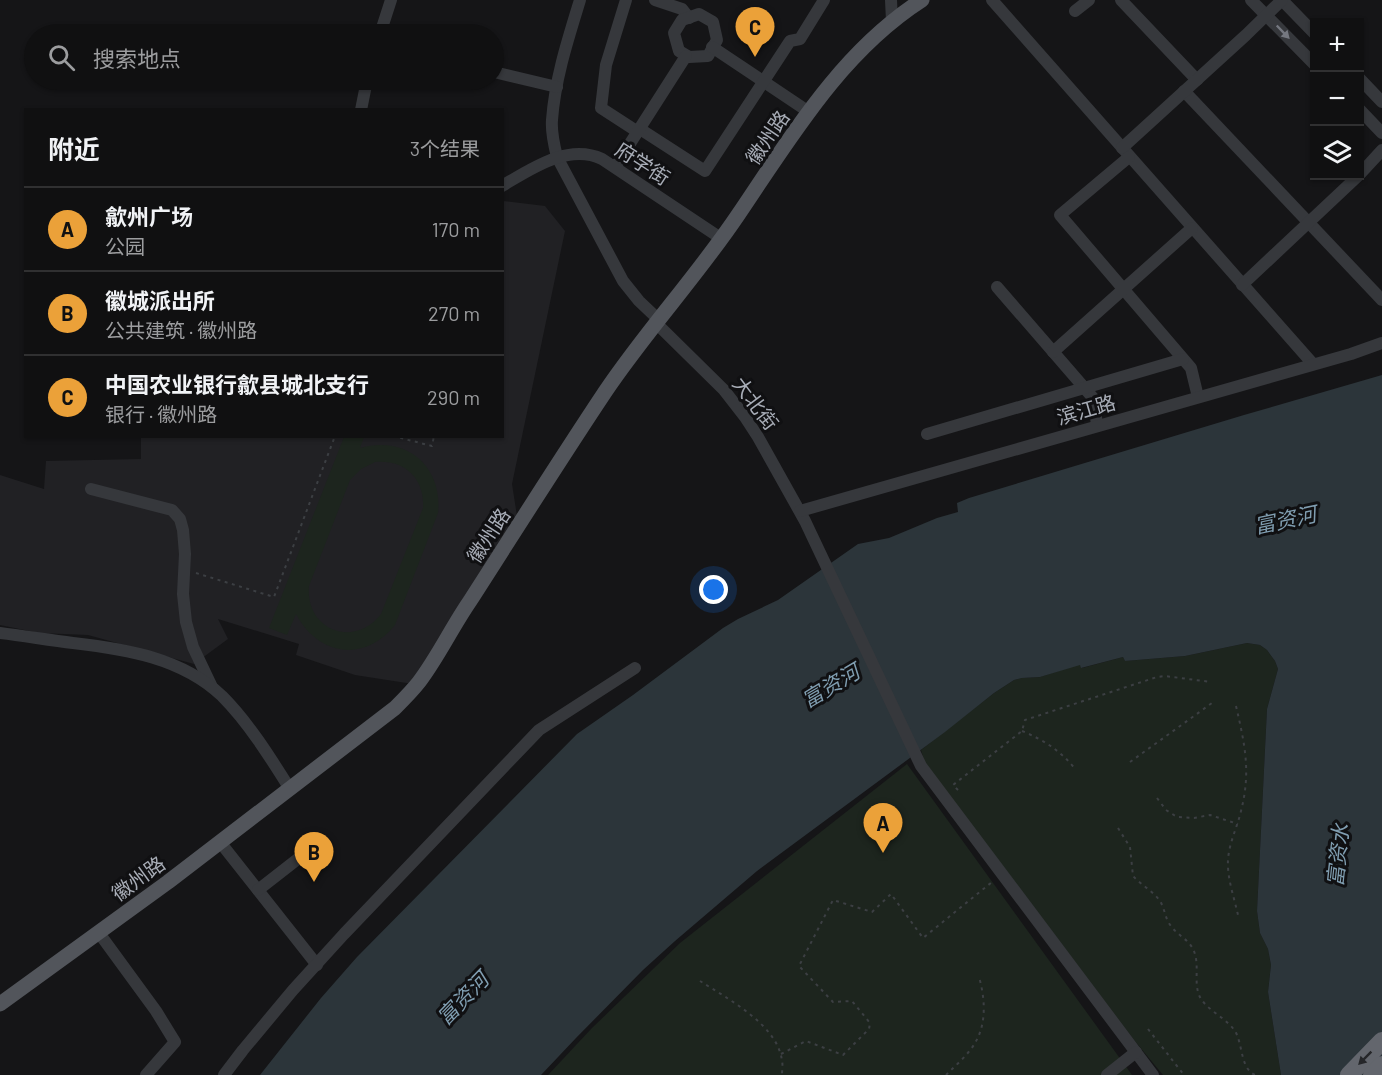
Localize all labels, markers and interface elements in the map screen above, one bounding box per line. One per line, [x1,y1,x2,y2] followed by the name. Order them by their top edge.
[736,8,774,57] pin: C
[1310,18,1364,180] map controls
[1310,18,1364,72] button: +
[24,24,504,90] search box
[1276,25,1290,40] one-way arrow
[45,41,78,74] icon: search
[93,45,181,71] text: 搜索地点
[1310,72,1364,126] button: −
[740,105,794,169] street label: 徽州路
[1310,126,1364,180] button: layers
[48,133,100,164] text: 附近
[410,136,480,160] text: 3个结果
[611,137,675,189] street label: 府学街
[105,203,193,229] text: 歙州广场
[61,217,74,241] text: A
[432,217,480,241] text: 170 m
[105,234,145,258] text: 公园
[105,287,215,313] text: 徽城派出所
[61,301,74,325] text: B
[428,301,480,325] text: 270 m
[105,318,257,342] text: 公共建筑 · 徽州路
[105,371,369,397] text: 中国农业银行歙县城北支行
[728,372,784,434] street label: 大北街
[61,385,74,409] text: C
[427,385,480,409] text: 290 m
[1054,389,1118,429] street label: 滨江路
[105,402,217,426] text: 银行 · 徽州路
[1252,499,1322,538] water label: 富资河
[462,503,514,567] street label: 徽州路
[699,575,728,604] your location
[797,656,867,712] water label: 富资河
[864,804,902,853] pin: A
[1321,821,1353,888] water label: 富资水
[294,832,334,882] pin: B
[107,851,169,905] street label: 徽州路
[431,964,496,1029] water label: 富资河
[1359,1051,1373,1065] one-way arrow

